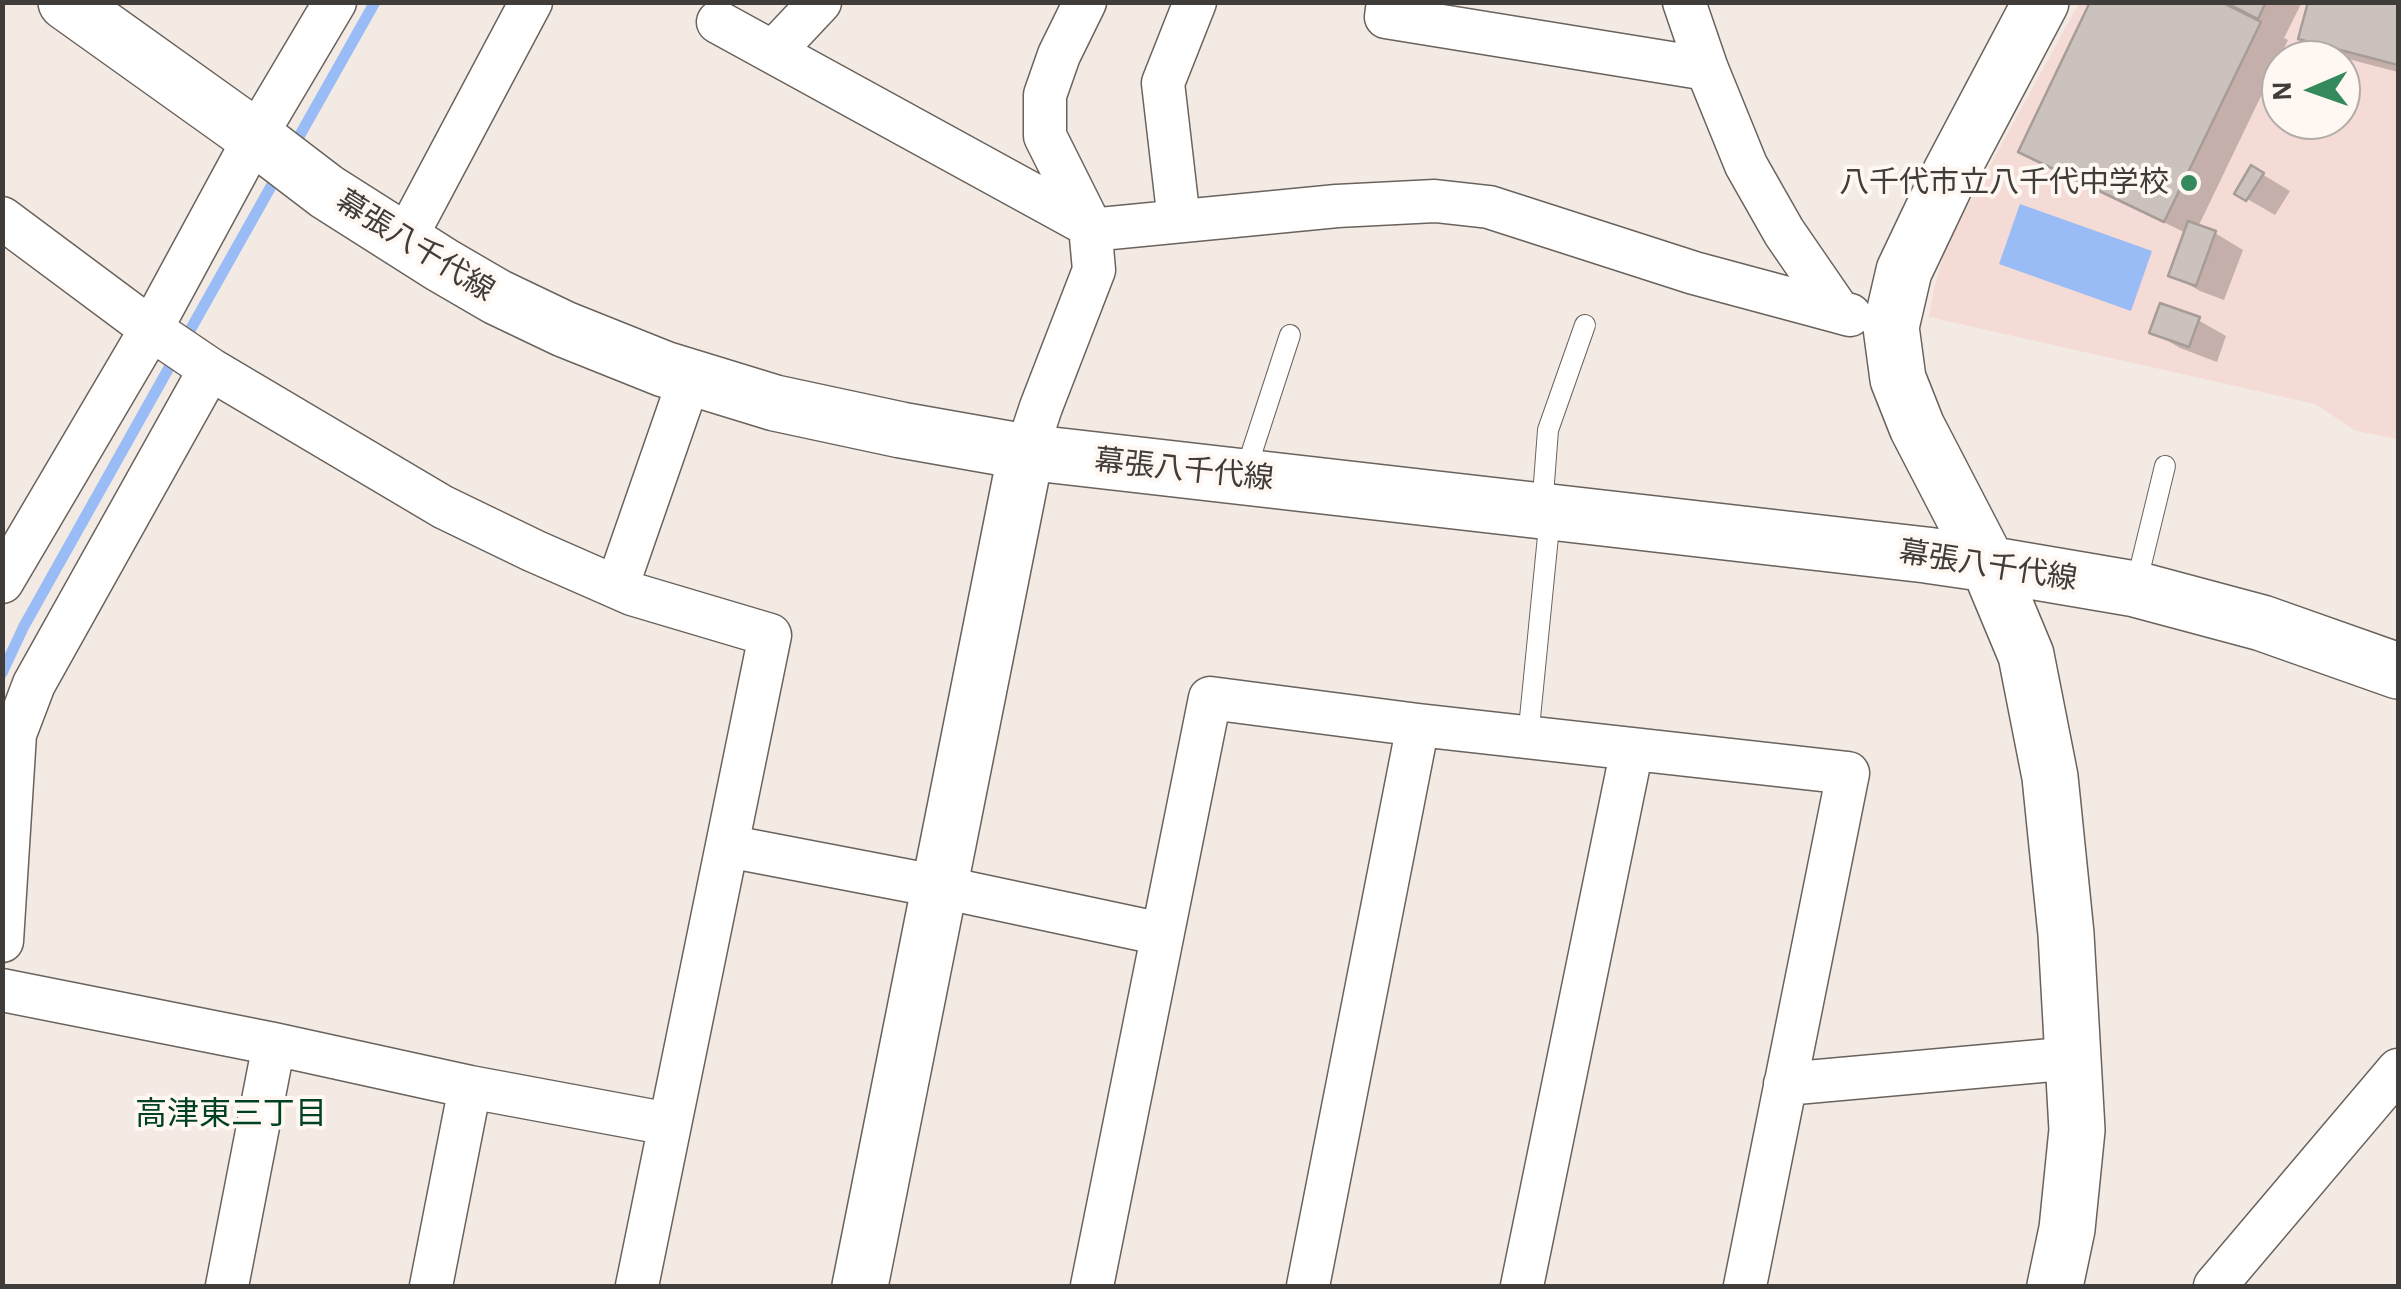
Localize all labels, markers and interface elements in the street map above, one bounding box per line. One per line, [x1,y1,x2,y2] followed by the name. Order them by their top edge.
[2261,40,2361,140] north arrow
[2269,81,2297,101] text: N
[1839,165,2169,201] place label: 八千代市立八千代中学校
[2178,172,2200,194] marker: 八千代市立八千代中学校
[329,183,501,309] street label: 幕張八千代線
[1093,443,1275,497] street label: 幕張八千代線
[1896,534,2080,598] street label: 幕張八千代線
[135,1095,327,1133] district label: 高津東三丁目

